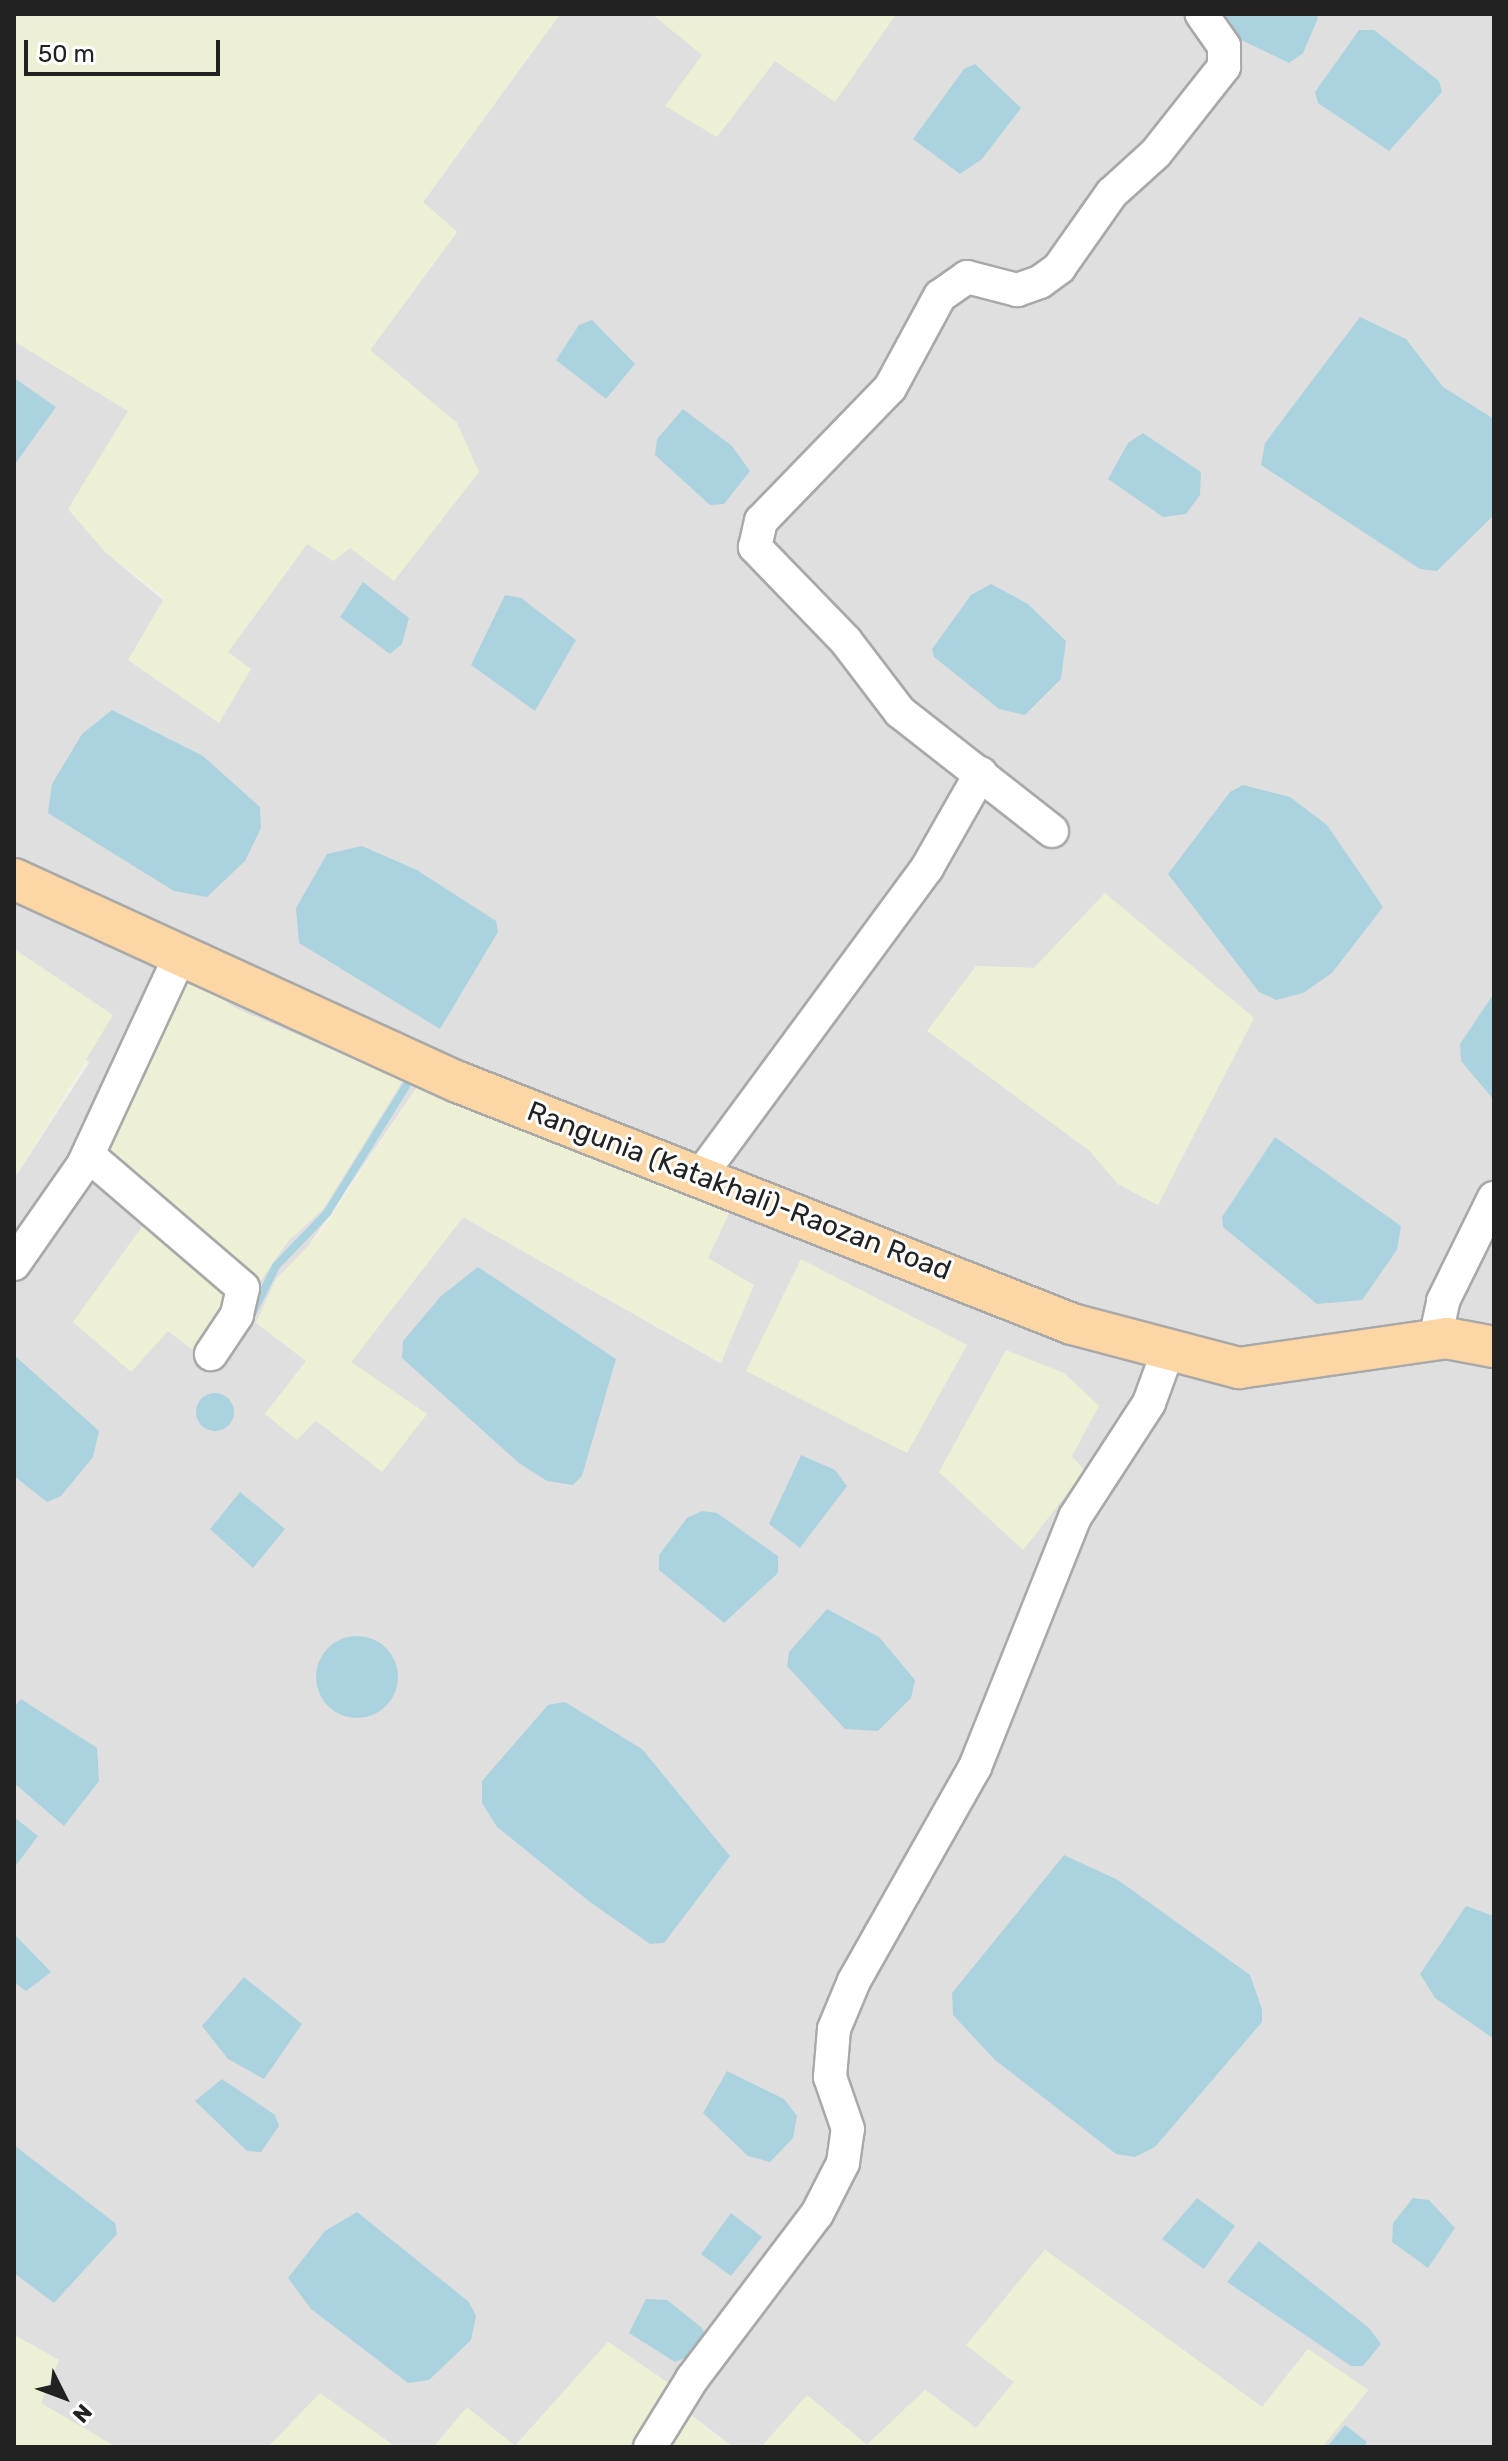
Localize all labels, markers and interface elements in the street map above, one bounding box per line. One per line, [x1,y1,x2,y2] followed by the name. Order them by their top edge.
[28,24,224,74] scale bar
[38,40,95,68] text: 50 m
[522,1094,956,1288] street label: Rangunia (Katakhali)-Raozan Road
[24,2357,104,2437] north arrow
[67,2398,98,2428] text: N

